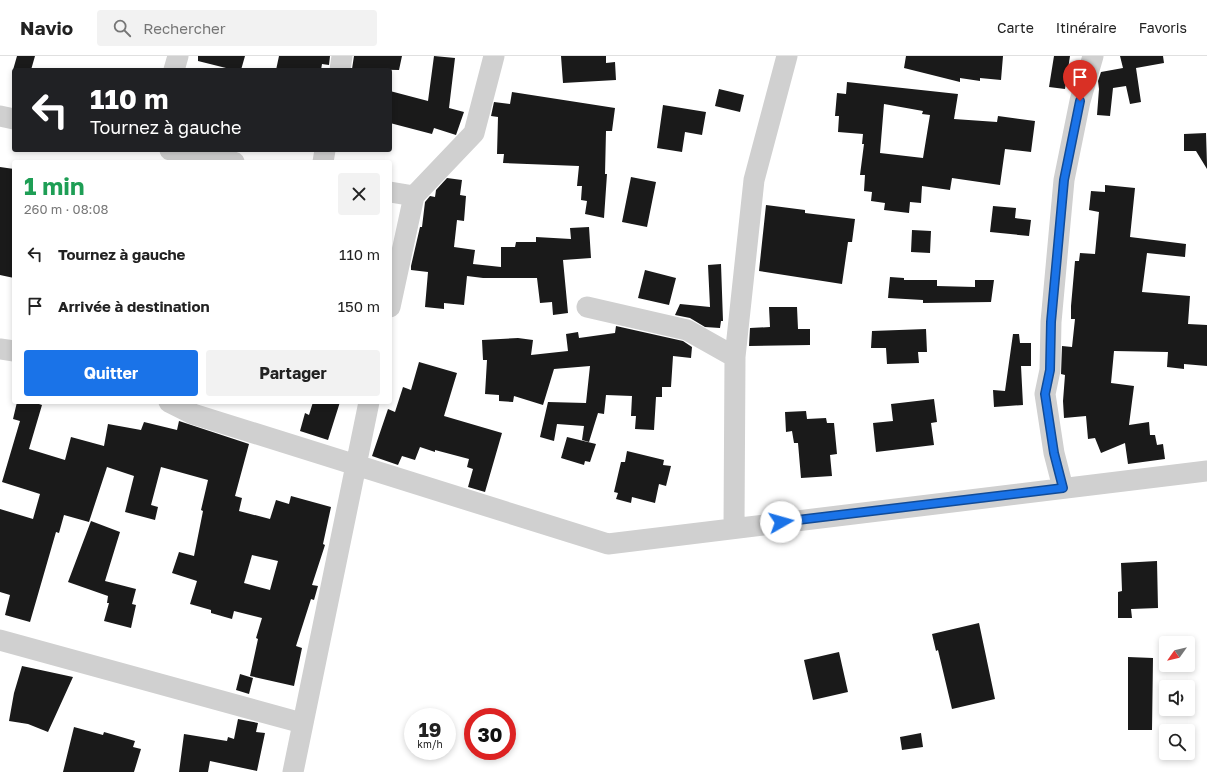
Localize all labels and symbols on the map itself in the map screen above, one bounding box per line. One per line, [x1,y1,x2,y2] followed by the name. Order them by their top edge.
[1063,60,1097,101] pin
[760,501,802,543] position arrow
[1159,636,1195,672] north arrow
[464,708,516,760] speed limit sign: 30

